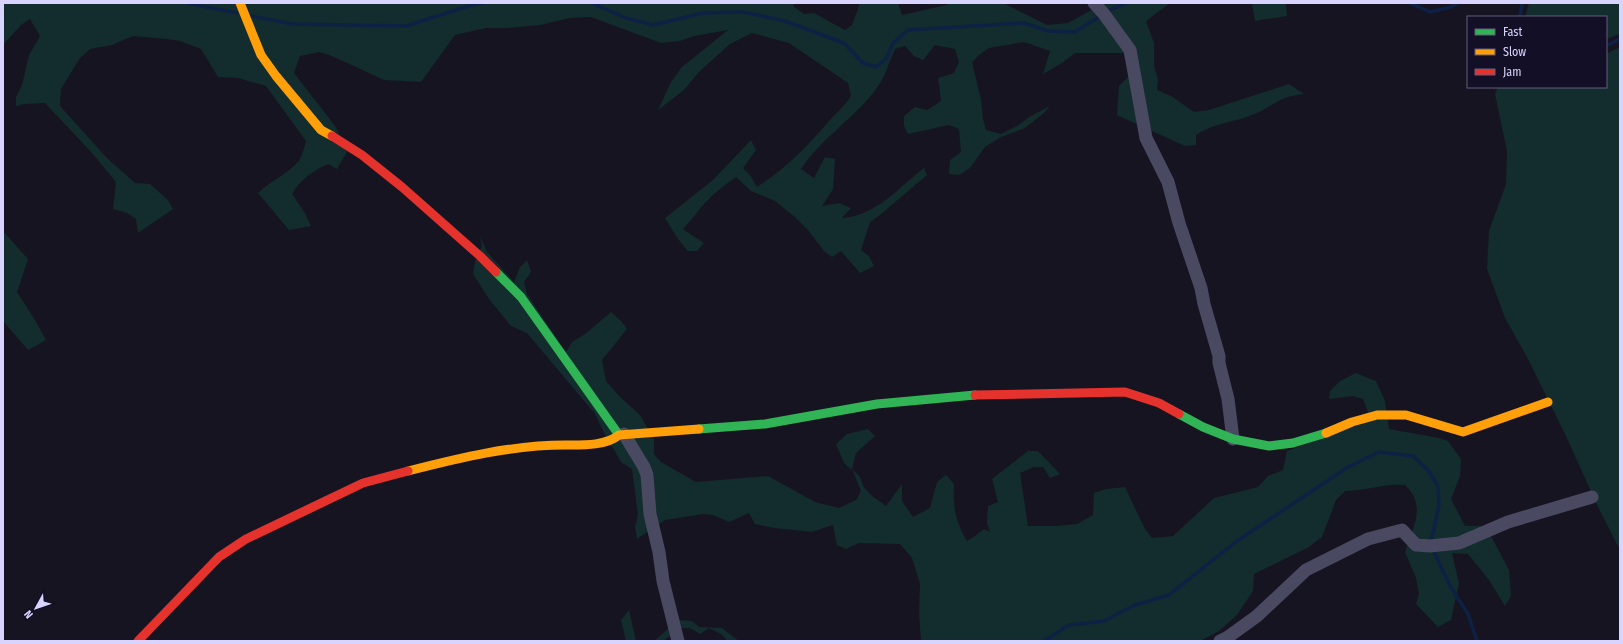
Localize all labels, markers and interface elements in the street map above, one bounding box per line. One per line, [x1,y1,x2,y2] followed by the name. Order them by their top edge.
[1467,16,1607,88] legend
[1503,25,1522,39] text: Fast
[1503,45,1526,59] text: Slow
[1503,65,1521,79] text: Jam
[16,588,56,628] north arrow
[22,607,36,621] text: N

